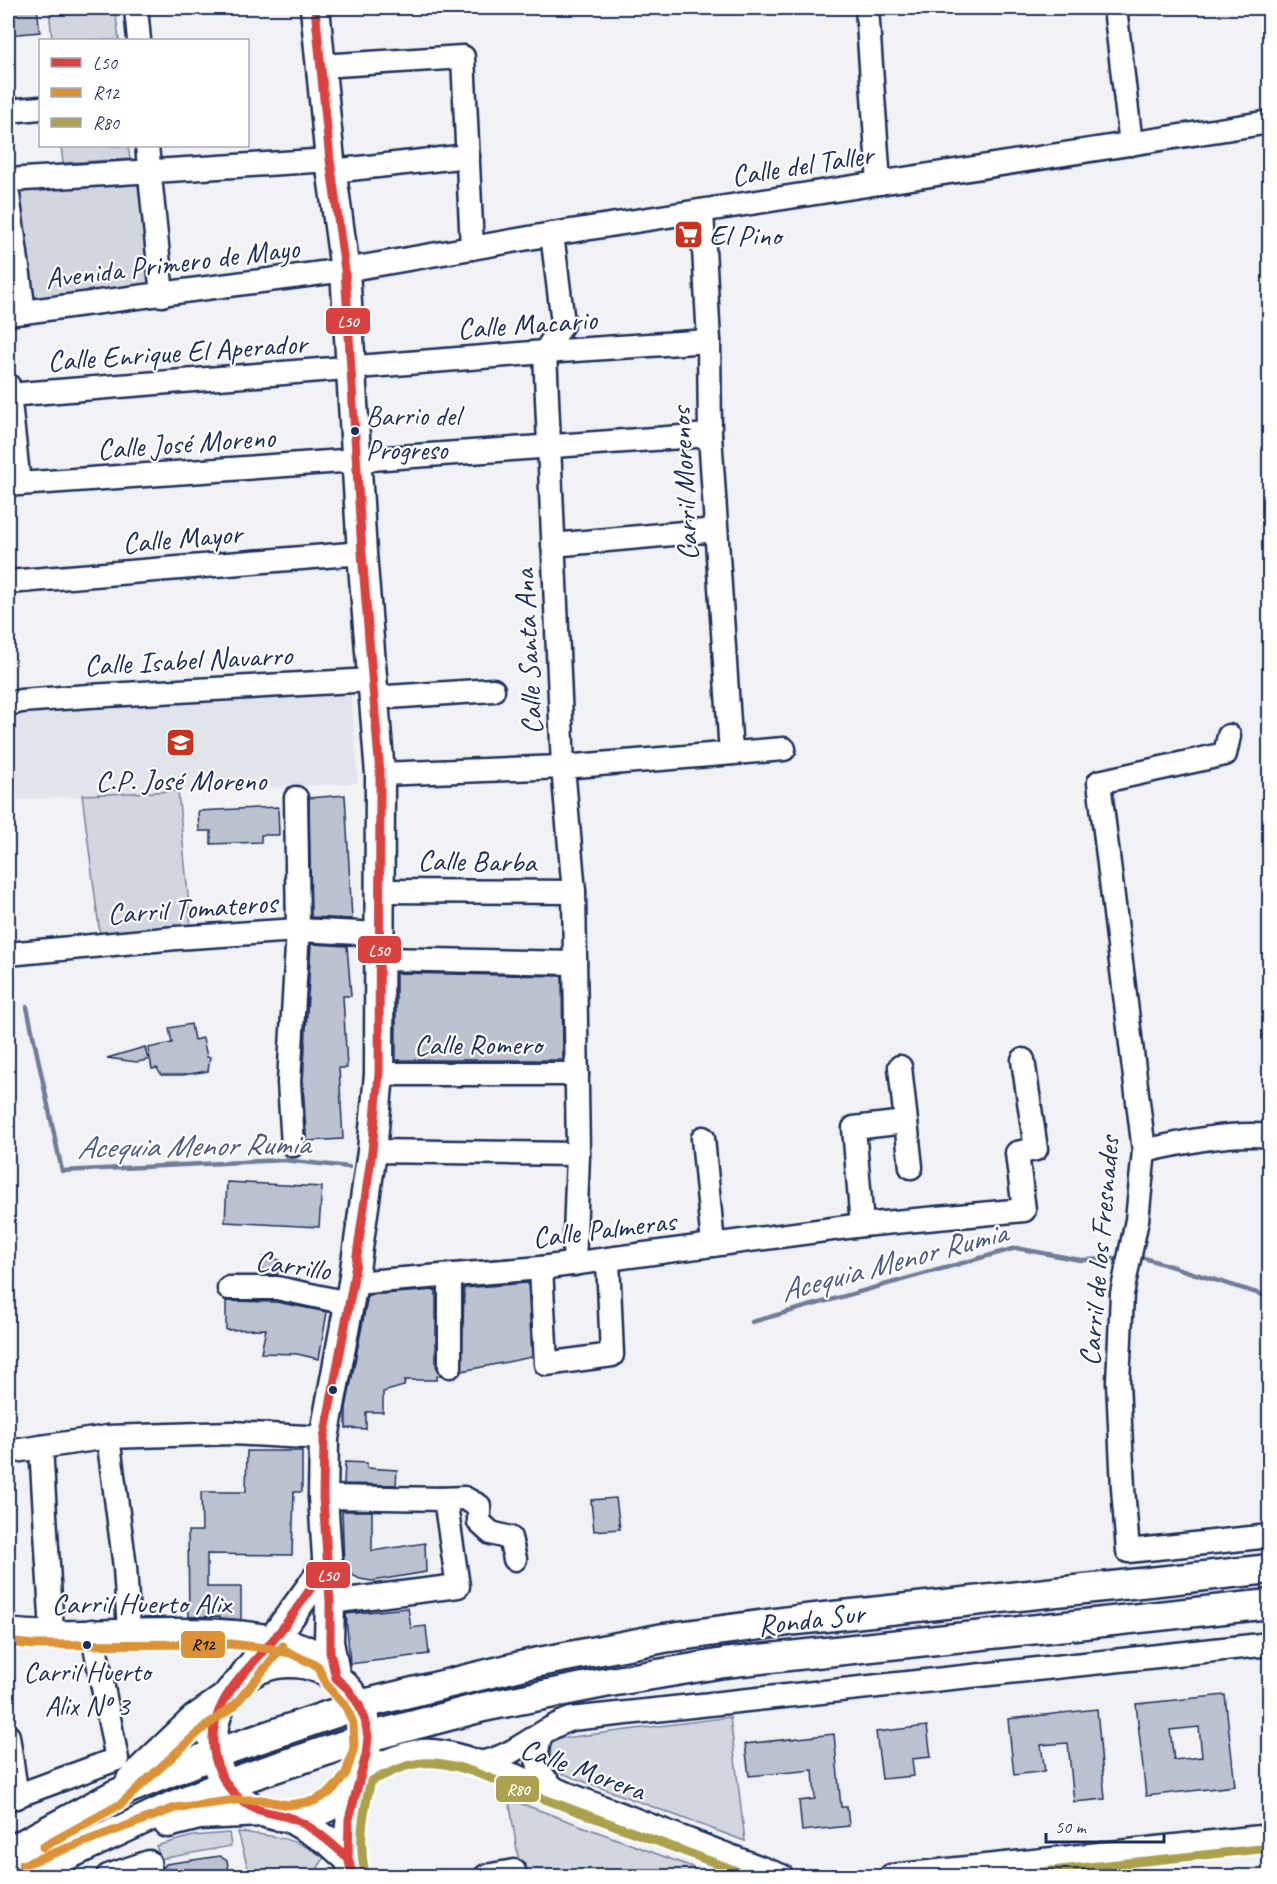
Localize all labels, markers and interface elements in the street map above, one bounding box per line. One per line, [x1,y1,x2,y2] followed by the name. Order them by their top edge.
[39,39,249,147] legend
[93,52,119,74] text: L50
[93,82,121,104] text: R12
[93,112,121,134] text: R80
[728,135,879,195] street label: Calle del Taller
[709,216,785,254] place label: El Pino
[672,219,704,251] supermarket icon: El Pino
[43,228,303,297] street label: Avenida Primero de Mayo
[456,300,599,348] street label: Calle Macario
[325,307,371,335] line badge: L50
[338,312,360,332] text: L50
[46,324,311,380] street label: Calle Enrique El Aperador
[366,398,465,467] place label: Barrio del Progreso
[661,403,707,562] street label: Carril Morenos
[96,418,278,468] street label: Calle José Moreno
[349,425,361,437] marker: Barrio del Progreso
[121,514,247,562] street label: Calle Mayor
[505,566,551,736] street label: Calle Santa Ana
[83,635,295,684] street label: Calle Isabel Navarro
[165,727,197,759] school or university icon: C.P. José Moreno
[96,761,268,799] place label: C.P. José Moreno
[417,841,539,881] street label: Calle Barba
[106,883,281,933] street label: Carril Tomateros
[357,935,402,964] line badge: L50
[369,941,391,961] text: L50
[414,1025,545,1063] street label: Calle Romero
[76,1123,314,1168] water label: Acequia Menor Rumia
[1070,1132,1128,1367] street label: Carril de los Fresnades
[530,1201,681,1257] street label: Calle Palmeras
[775,1211,1015,1311] water label: Acequia Menor Rumia
[253,1241,334,1289] street label: Carrillo
[327,1384,339,1396] unlabelled marker
[305,1561,351,1589] line badge: L50
[318,1566,340,1586] text: L50
[51,1584,233,1622] street label: Carril Huerto Alix
[755,1593,869,1644] street label: Ronda Sur
[180,1630,226,1659] line badge: R12
[191,1635,216,1655] text: R12
[81,1639,93,1651] marker: Carril Huerto Alix Nº 3
[24,1654,154,1723] place label: Carril Huerto Alix Nº 3
[515,1729,652,1810] street label: Calle Morera
[495,1775,540,1803] line badge: R80
[506,1780,531,1800] text: R80
[1046,1806,1164,1844] scale bar
[1055,1816,1088,1838] text: 50 m

